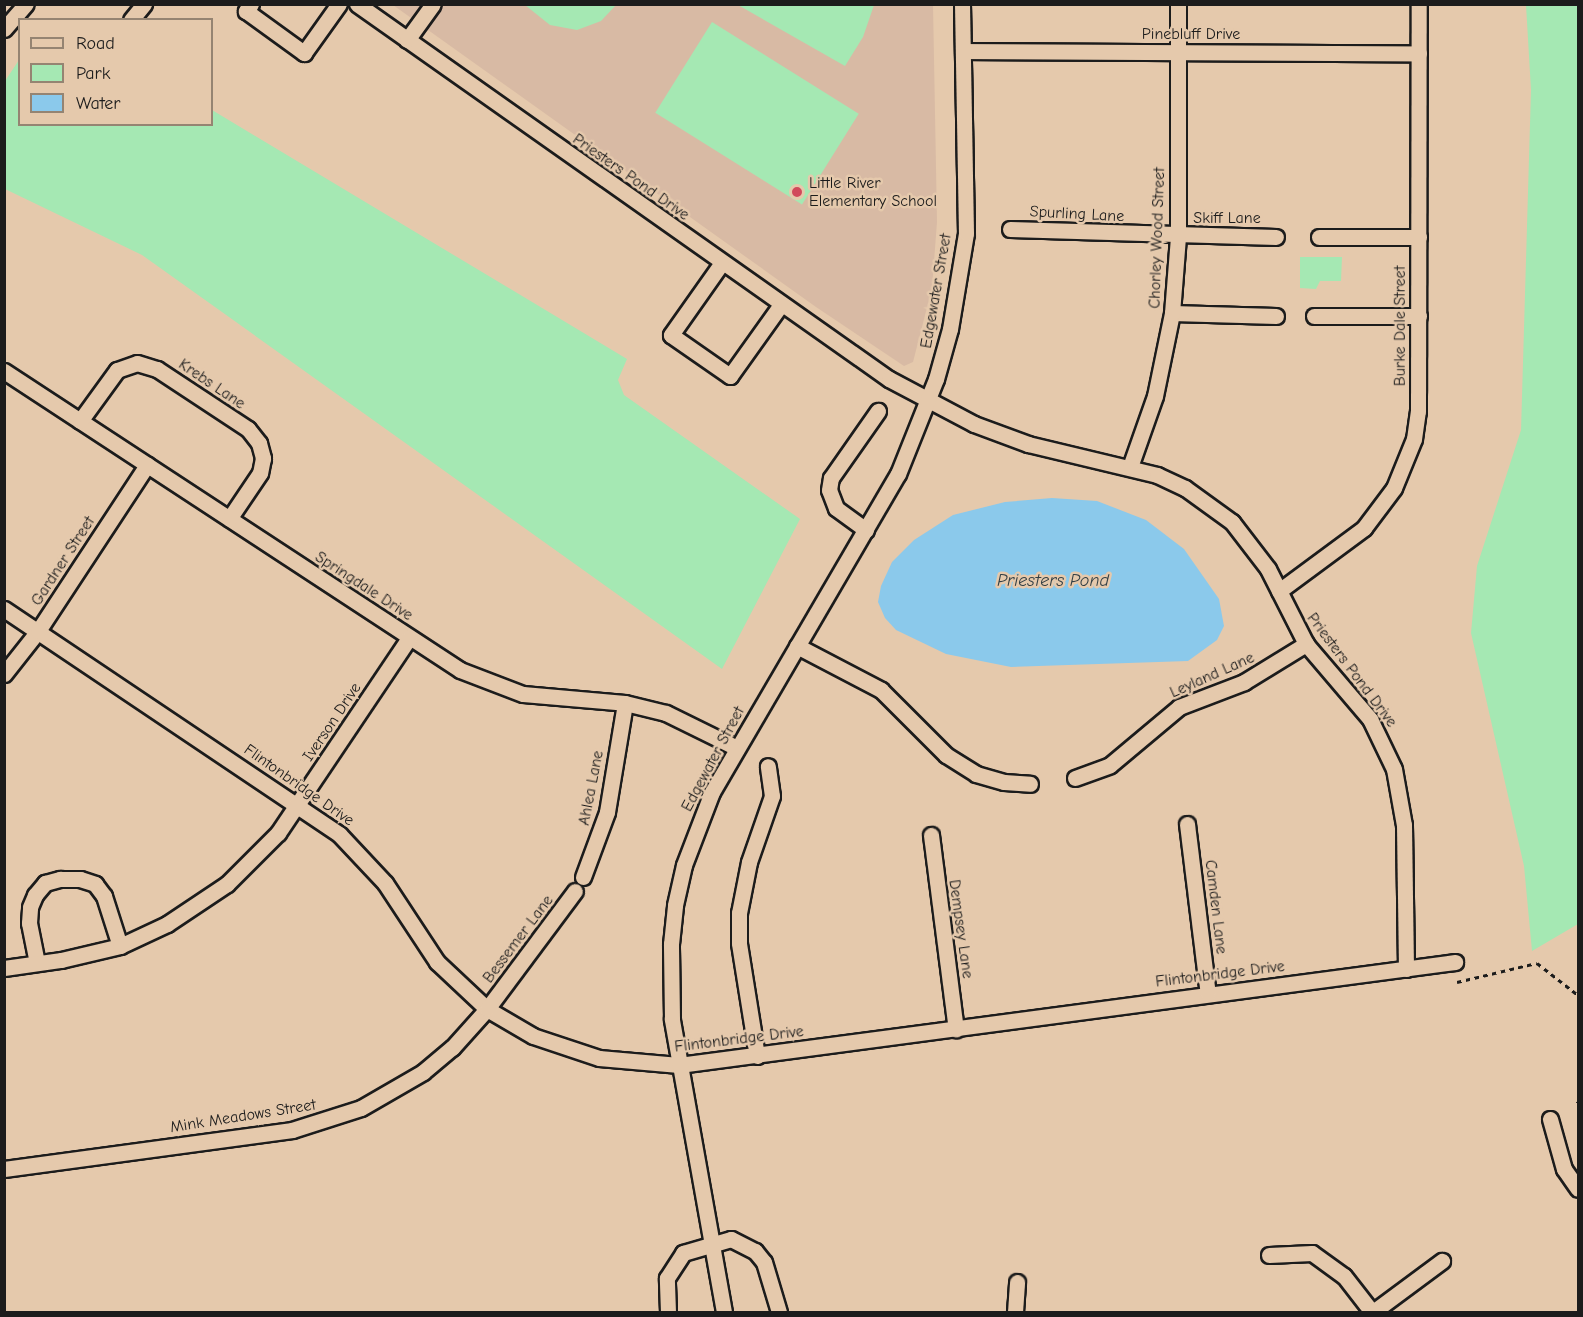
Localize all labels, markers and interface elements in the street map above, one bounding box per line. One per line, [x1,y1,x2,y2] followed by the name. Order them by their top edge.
[18,18,213,126] legend
[1142,24,1240,44] street label: Pinebluff Drive
[76,33,115,54] text: Road
[76,63,110,84] text: Park
[76,93,120,114] text: Water
[569,130,693,224] street label: Priesters Pond Drive
[1145,167,1169,309] street label: Chorley Wood Street
[809,173,937,211] place label: Little River Elementary School
[790,185,804,199] marker: Little River Elementary School
[1029,202,1125,226] street label: Spurling Lane
[1193,208,1261,228] street label: Skiff Lane
[916,232,956,350] street label: Edgewater Street
[1390,266,1410,386] street label: Burke Dale Street
[175,355,249,413] street label: Krebs Lane
[27,513,99,609] street label: Gardner Street
[312,547,416,625] street label: Springdale Drive
[997,570,1109,592] water label: Priesters Pond
[1303,609,1401,731] street label: Priesters Pond Drive
[1167,648,1257,702] street label: Leyland Lane
[299,679,365,765] street label: Iverson Drive
[677,703,749,815] street label: Edgewater Street
[240,740,358,830] street label: Flintonbridge Drive
[574,749,608,827] street label: Ahlea Lane
[1201,859,1231,955] street label: Camden Lane
[945,878,977,980] street label: Dempsey Lane
[479,891,557,987] street label: Bessemer Lane
[1154,957,1286,991] street label: Flintonbridge Drive
[673,1022,805,1056] street label: Flintonbridge Drive
[169,1095,317,1137] street label: Mink Meadows Street

